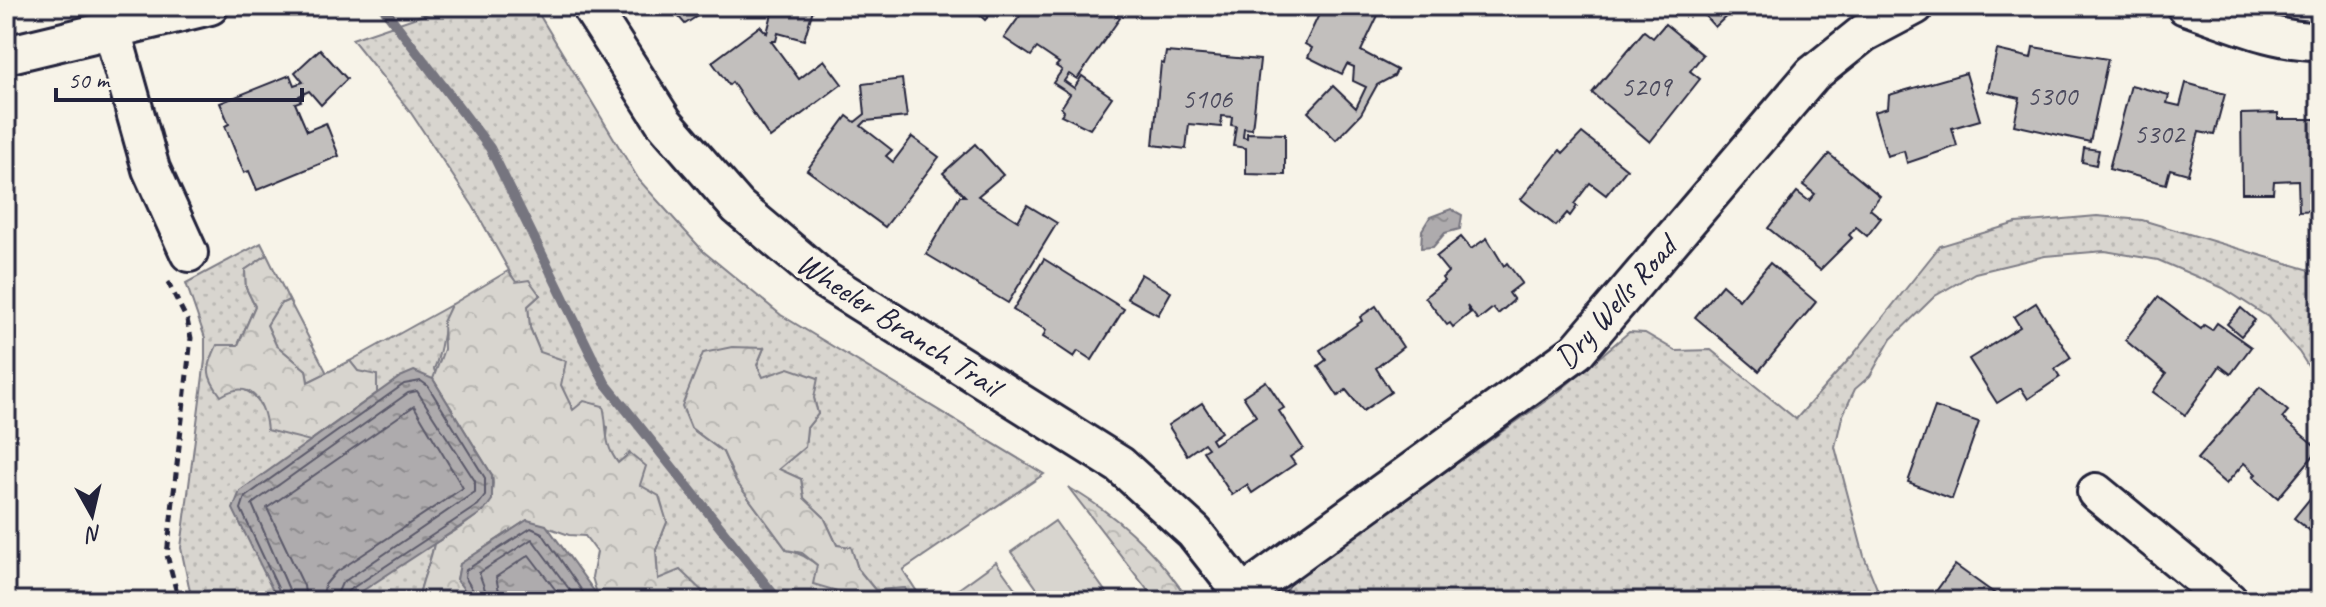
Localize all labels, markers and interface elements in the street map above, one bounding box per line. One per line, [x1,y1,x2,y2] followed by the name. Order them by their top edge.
[56,52,302,102] scale bar
[68,65,111,95] text: 50 m
[1621,69,1674,104] house number: 5209
[2027,78,2080,113] house number: 5300
[1182,81,1234,116] house number: 5106
[2134,116,2187,151] house number: 5302
[1545,224,1689,377] street label: Dry Wells Road
[789,243,1013,409] street label: Wheeler Branch Trail
[52,475,132,555] north arrow
[83,519,103,549] text: N

